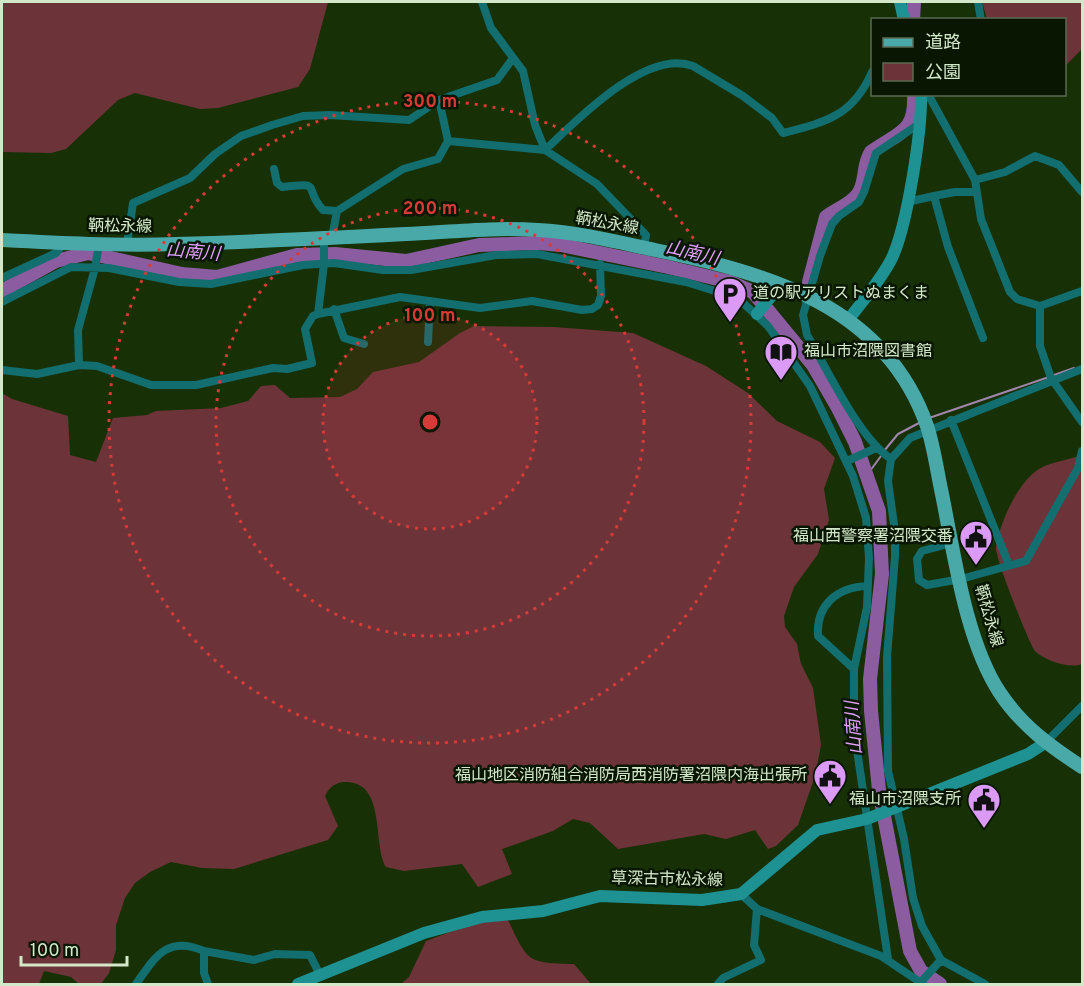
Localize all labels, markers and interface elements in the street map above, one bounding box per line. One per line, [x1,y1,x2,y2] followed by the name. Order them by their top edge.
[871,18,1066,96] legend
[925,32,961,55] text: 道路
[925,62,961,85] text: 公園
[403,91,457,114] text: 300 m
[402,198,458,221] text: 200 m
[574,209,640,239] street label: 鞆松永線
[88,216,152,238] street label: 鞆松永線
[663,237,723,272] water label: 山南川
[165,239,223,267] water label: 山南川
[712,276,748,323] parking icon: 道の駅アリストぬまくま
[753,284,929,304] place label: 道の駅アリストぬまくま
[404,305,456,328] text: 100 m
[763,334,799,381] library icon: 福山市沼隈図書館
[804,342,932,362] place label: 福山市沼隈図書館
[420,412,440,432] centre of rings
[958,519,994,566] public building icon: 福山西警察署沼隈交番
[793,527,953,547] place label: 福山西警察署沼隈交番
[970,582,1006,650] street label: 鞆松永線
[842,698,868,756] water label: 山南川
[812,758,848,805] public building icon: 福山地区消防組合消防局西消防署沼隈内海出張所
[455,766,807,786] place label: 福山地区消防組合消防局西消防署沼隈内海出張所
[966,782,1002,829] public building icon: 福山市沼隈支所
[849,790,961,810] place label: 福山市沼隈支所
[611,869,723,891] street label: 草深古市松永線
[21,929,128,967] scale bar
[30,940,79,963] text: 100 m

